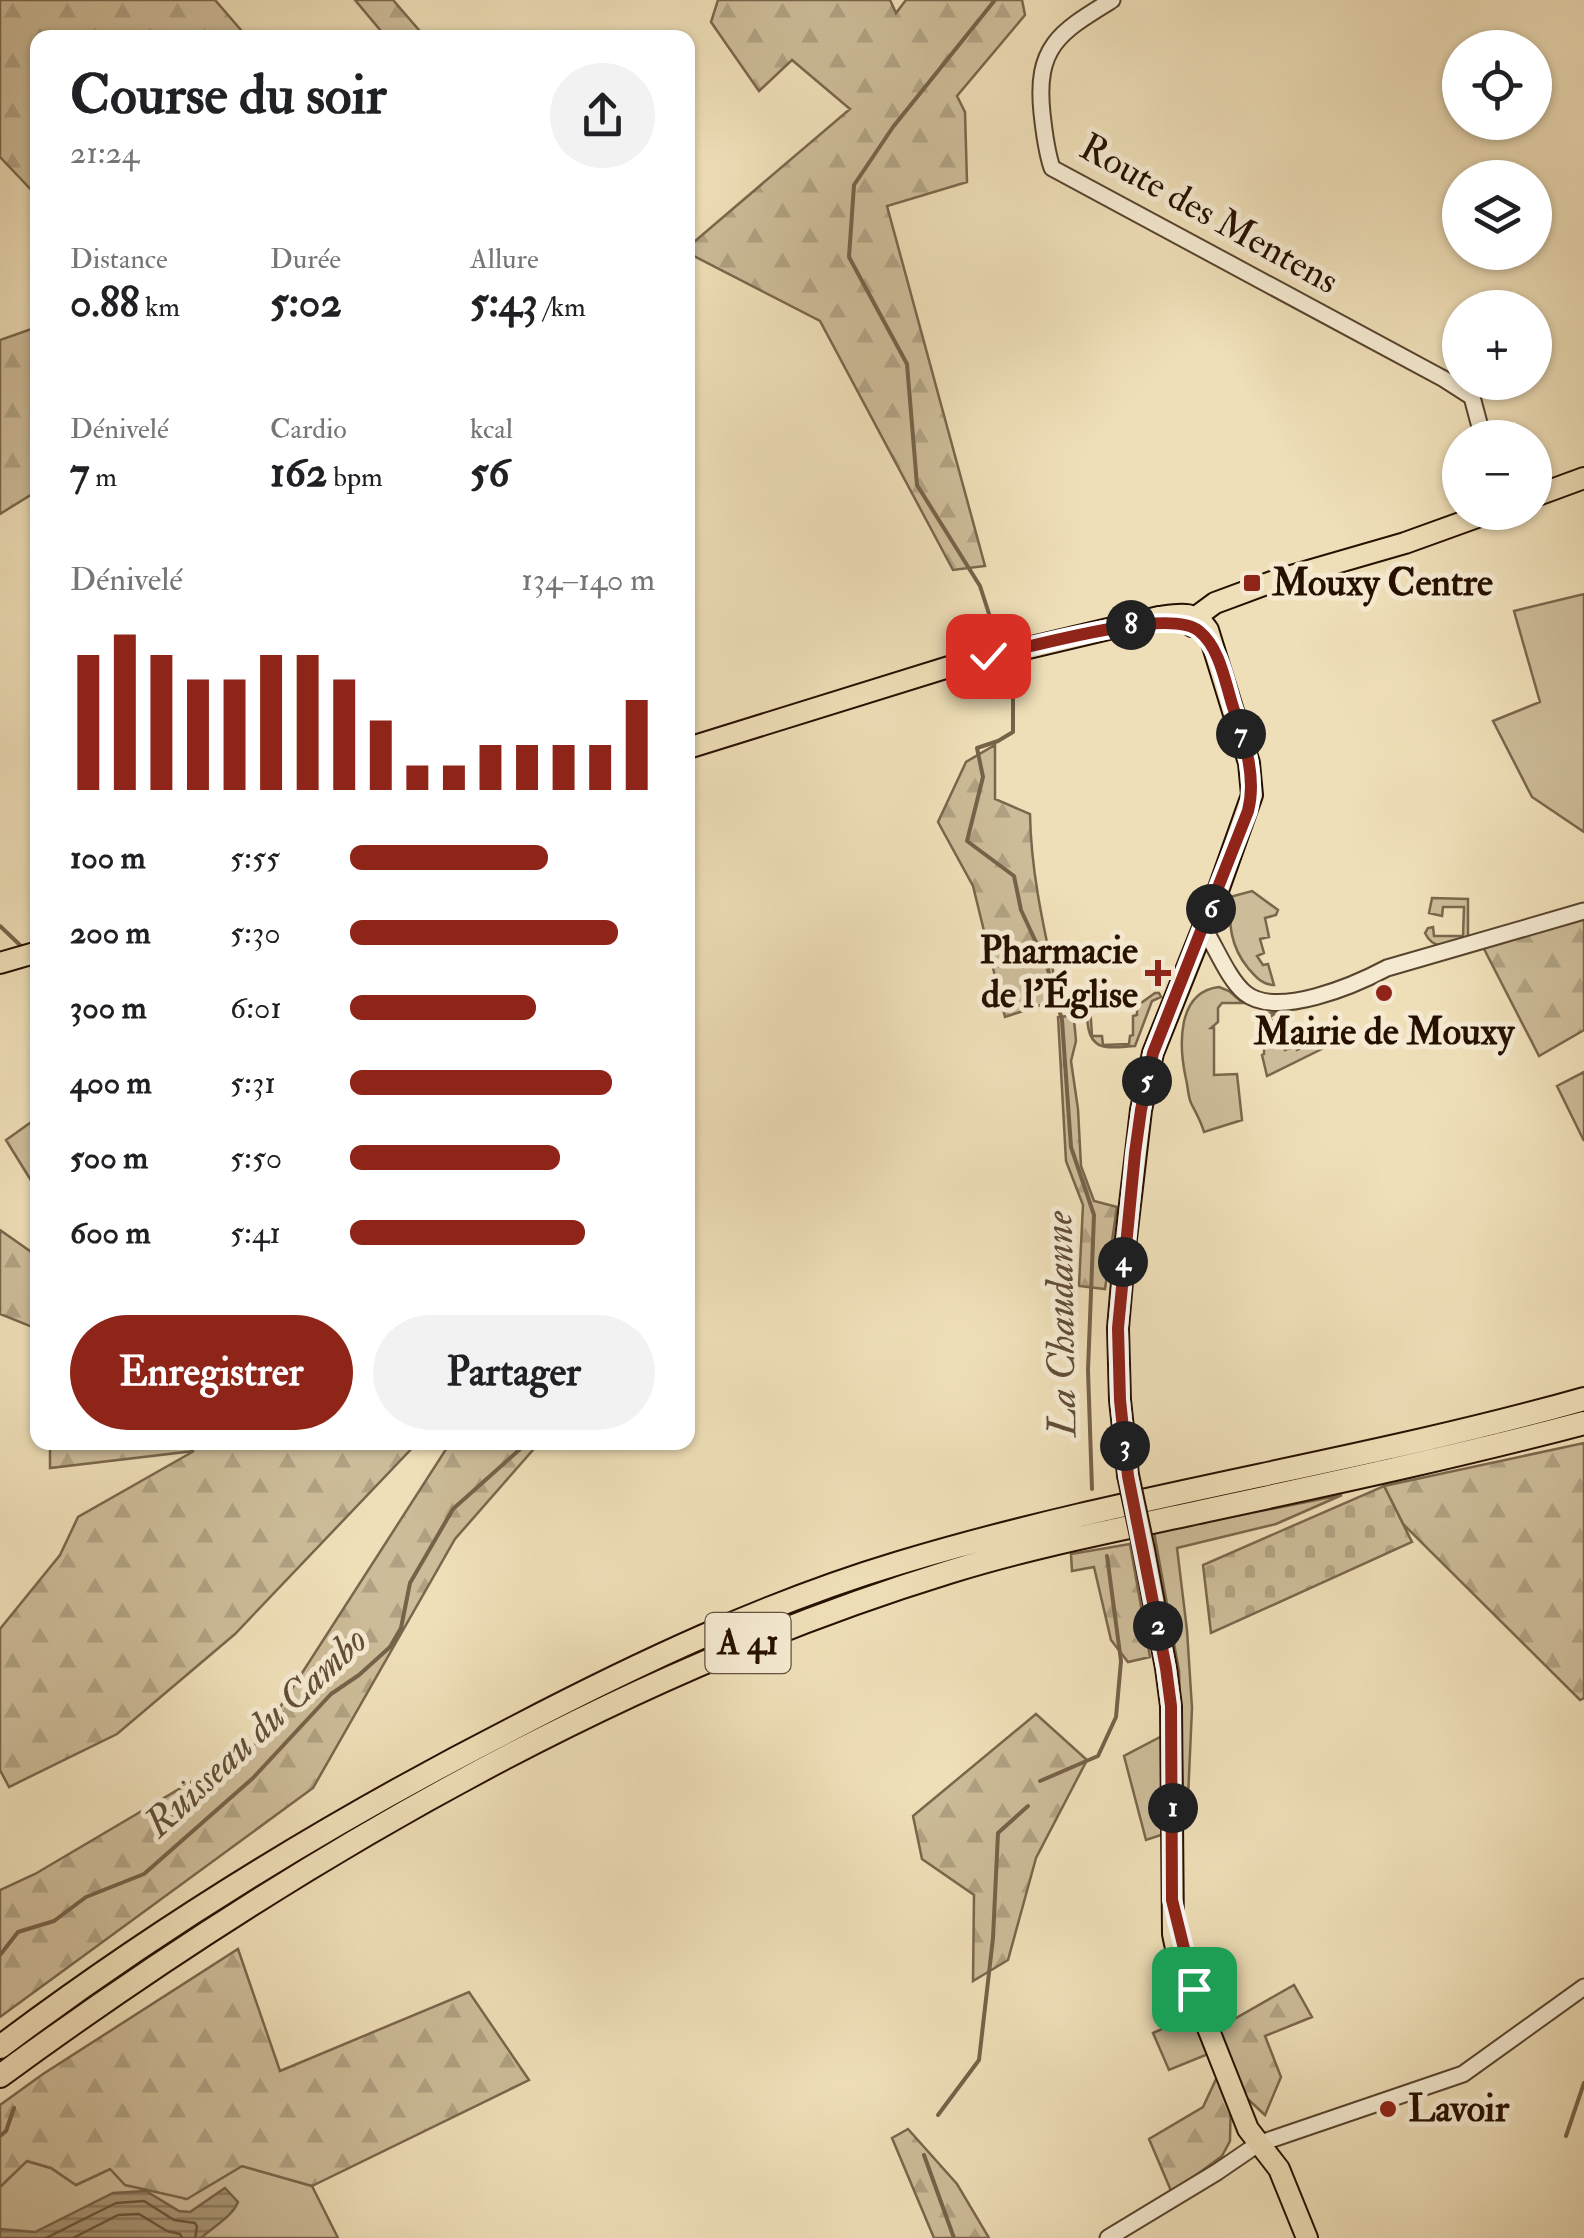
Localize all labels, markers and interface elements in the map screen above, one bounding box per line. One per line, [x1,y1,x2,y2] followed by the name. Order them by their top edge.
[1442,30,1552,530] map controls
[1442,30,1552,140] button: locate
[70,61,387,130] text: Course du soir
[550,63,655,168] button: share
[1071,123,1347,305] street label: Route des Mentens
[70,133,139,173] text: 21:24
[1442,160,1552,270] button: layers
[70,242,168,277] text: Distance
[270,242,341,277] text: Durée
[470,242,539,277] text: Allure
[70,277,139,329] text: 0.88
[270,277,342,329] text: 5:02
[470,277,538,329] text: 5:43
[139,290,180,325] text: km
[538,290,586,325] text: /km
[1442,290,1552,400] button: +
[70,412,169,447] text: Dénivelé
[270,412,347,447] text: Cardio
[470,412,513,447] text: kcal
[1442,420,1552,530] button: −
[70,447,89,499] text: 7
[270,447,327,499] text: 162
[470,447,510,499] text: 56
[89,460,117,495] text: m
[327,460,383,495] text: bpm
[1271,559,1493,607] place label: Mouxy Centre
[70,560,183,600] text: Dénivelé
[521,560,655,600] text: 134–140 m
[1241,572,1263,594] marker: Mouxy Centre
[1106,600,1156,650] pin: 8
[1124,607,1138,642] text: 8
[946,614,1031,699] pin
[961,629,1016,684] icon: check
[1216,709,1266,759] pin: 7
[1235,716,1247,751] text: 7
[70,838,146,878] text: 100 m
[230,838,280,878] text: 5:55
[1186,884,1236,934] pin: 6
[1204,891,1218,926] text: 6
[70,913,151,953] text: 200 m
[230,913,281,953] text: 5:30
[980,927,1138,1019] place label: Pharmacie de l'Église
[1147,962,1169,984] marker: Pharmacie de l'Église
[1373,982,1395,1004] marker: Mairie de Mouxy
[70,988,147,1028] text: 300 m
[230,988,282,1028] text: 6:01
[1253,1008,1515,1056] place label: Mairie de Mouxy
[1122,1056,1172,1106] pin: 5
[70,1063,152,1103] text: 400 m
[230,1063,276,1103] text: 5:31
[1141,1063,1153,1098] text: 5
[70,1138,148,1178] text: 500 m
[230,1138,282,1178] text: 5:50
[1034,1210,1088,1439] water label: La Chaudanne
[70,1213,151,1253] text: 600 m
[230,1213,281,1253] text: 5:41
[1098,1237,1148,1287] pin: 4
[1115,1244,1131,1279] text: 4
[70,1315,353,1430] button: Enregistrer
[373,1315,655,1430] button: Partager
[1100,1421,1150,1471] pin: 3
[1120,1428,1130,1463] text: 3
[1133,1601,1183,1651] pin: 2
[1151,1608,1165,1643] text: 2
[706,1613,790,1673] road number: A 41
[133,1616,378,1849] water label: Ruisseau du Cambo
[1148,1783,1198,1833] pin: 1
[1168,1790,1178,1825] text: 1
[1152,1947,1237,2032] pin
[1167,1962,1222,2017] icon: arrive
[1408,2085,1510,2133] place label: Lavoir
[1377,2098,1399,2120] marker: Lavoir

